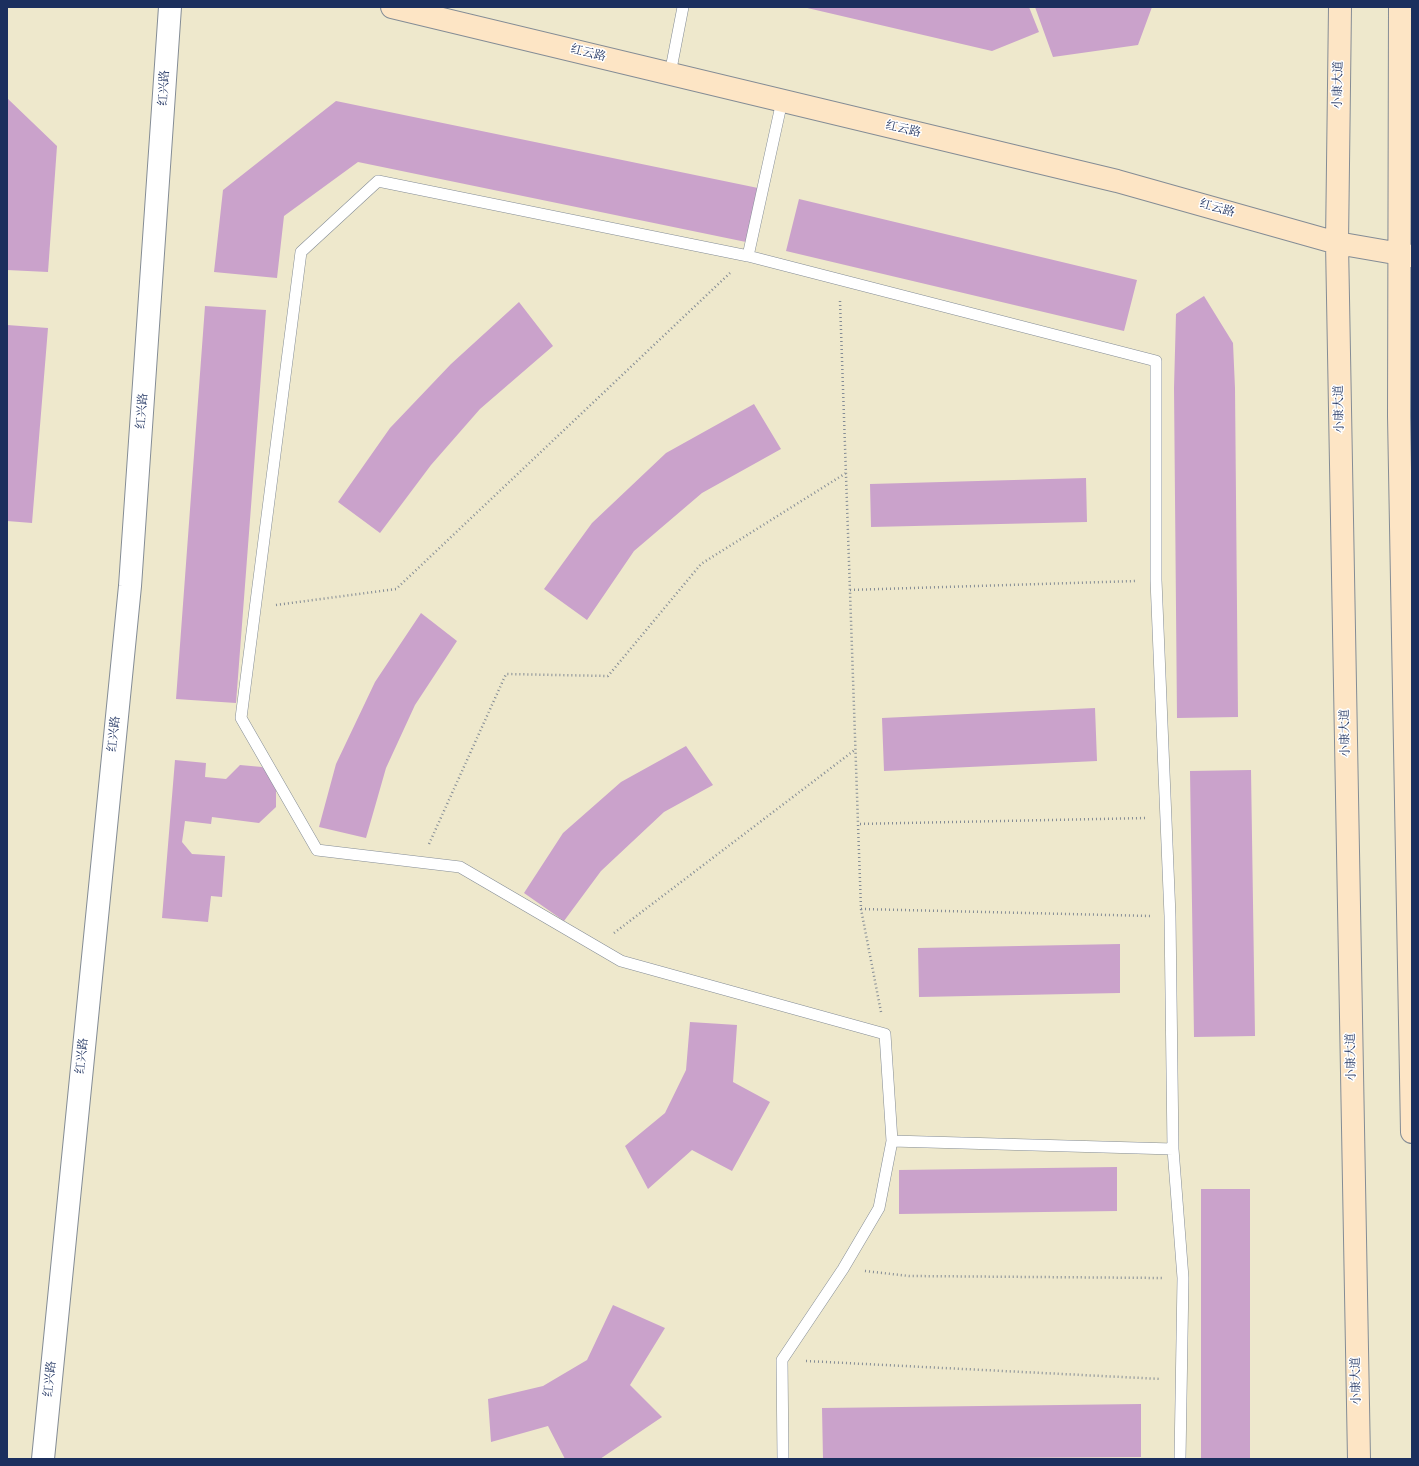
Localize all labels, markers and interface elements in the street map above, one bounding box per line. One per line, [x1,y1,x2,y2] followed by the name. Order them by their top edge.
[569,43,607,65] street label: 红云路
[1331,61,1347,109] street label: 小康大道
[157,70,173,106] street label: 红兴路
[884,119,922,141] street label: 红云路
[1198,197,1236,221] street label: 红云路
[1332,385,1348,433] street label: 小康大道
[135,393,151,429] street label: 红兴路
[1338,709,1354,757] street label: 小康大道
[106,715,124,753] street label: 红兴路
[1344,1033,1360,1081] street label: 小康大道
[74,1037,92,1075] street label: 红兴路
[1349,1357,1365,1405] street label: 小康大道
[42,1360,60,1398] street label: 红兴路

